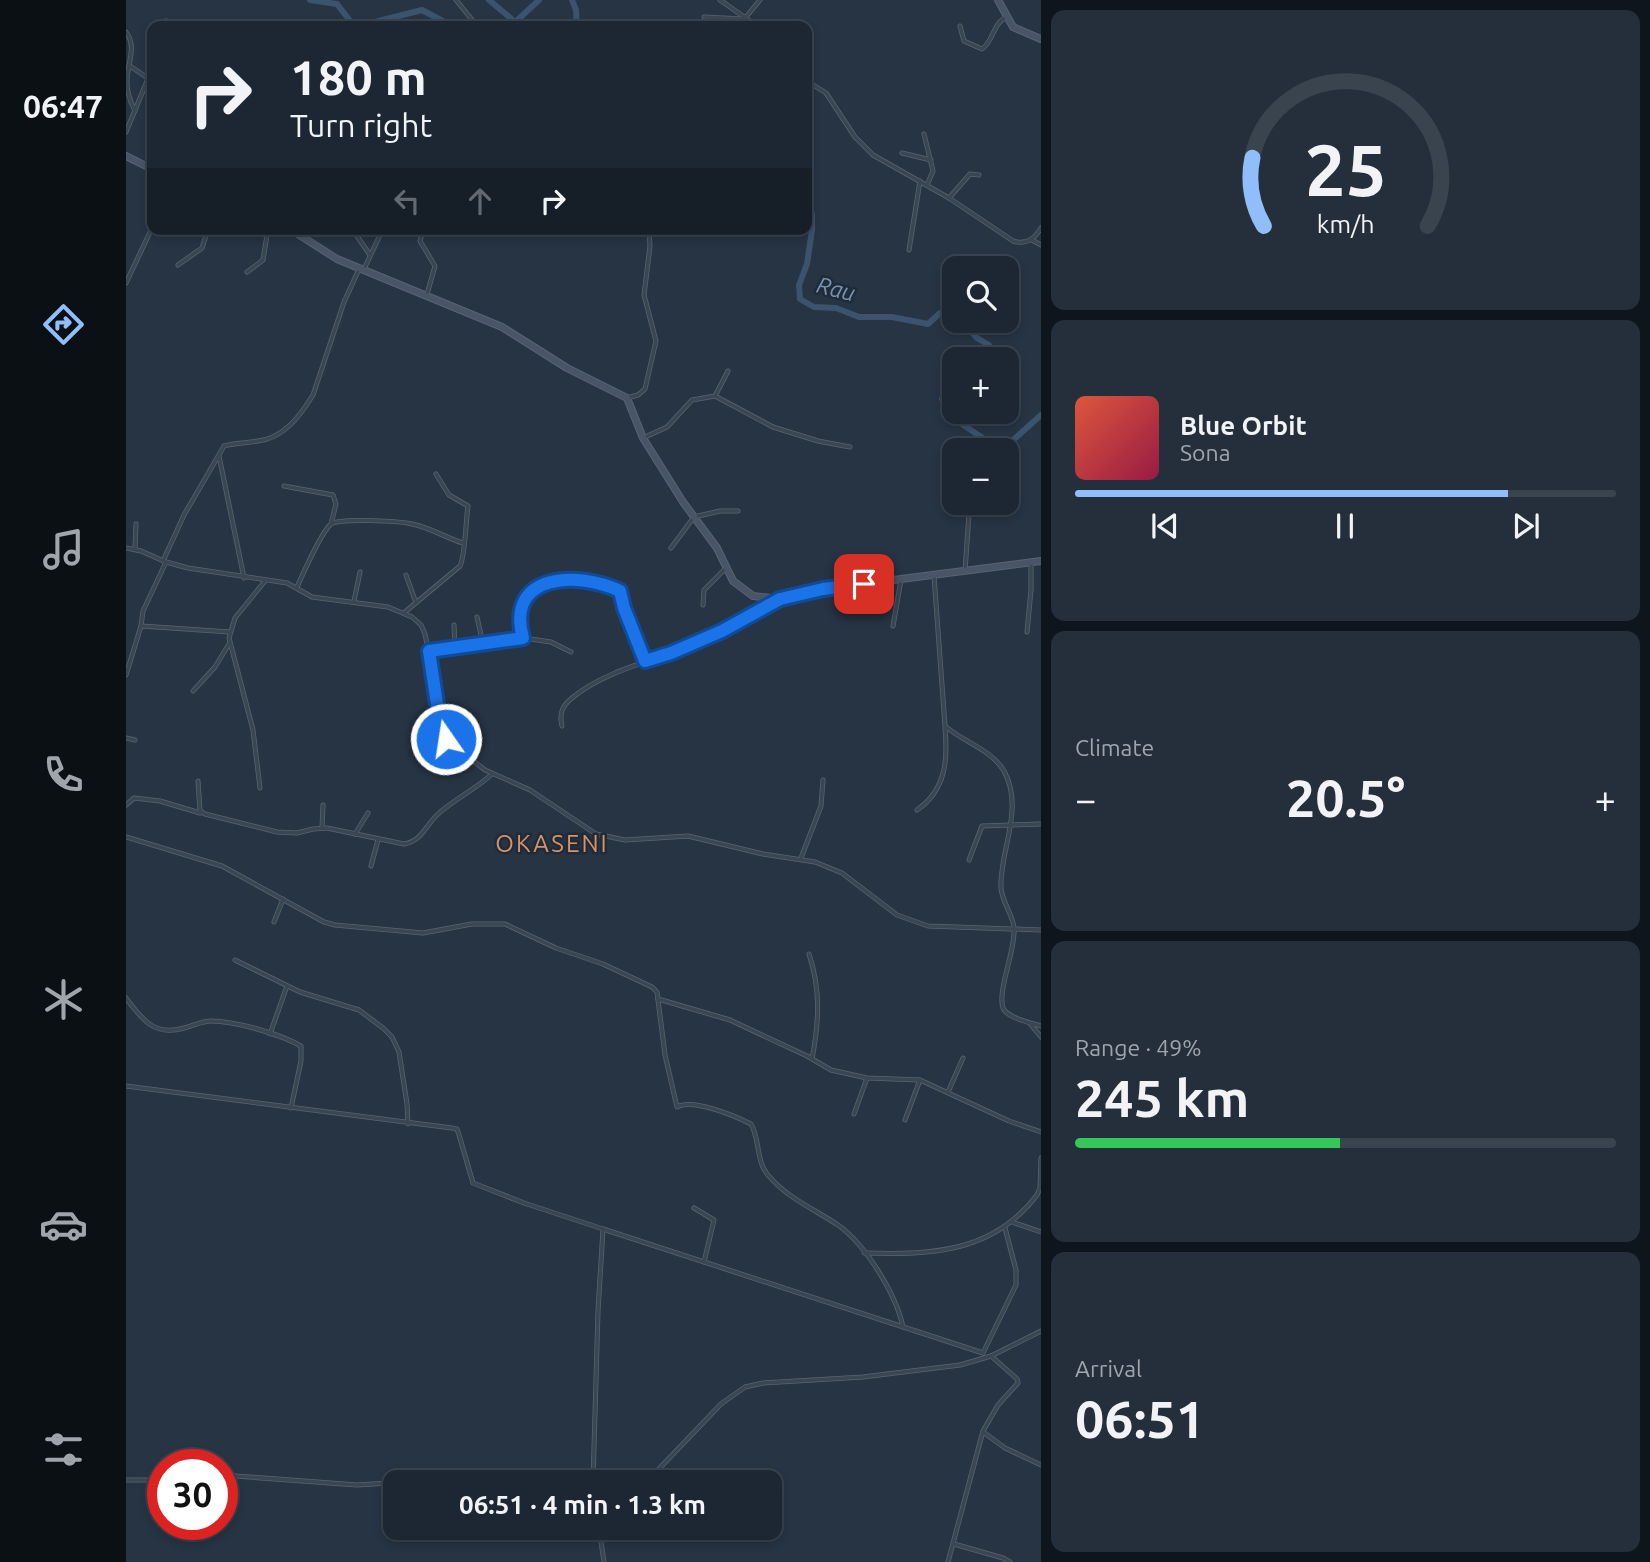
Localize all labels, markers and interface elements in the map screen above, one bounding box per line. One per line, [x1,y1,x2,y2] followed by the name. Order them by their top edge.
[175,49,266,140] icon: right
[290,49,427,104] text: 180 m
[23,88,103,124] text: 06:47
[290,107,432,143] text: Turn right
[1304,129,1387,211] text: 25
[388,182,426,220] icon: left
[461,182,499,220] icon: ahead
[534,182,572,220] icon: right
[1317,210,1374,238] text: km/h
[942,256,1019,515] map controls
[942,256,1019,333] button: search
[814,272,858,305] water label: Rau
[39,300,88,349] icon: directions
[942,347,1019,424] button: +
[1180,411,1307,440] text: Blue Orbit
[942,438,1019,515] button: −
[1180,440,1230,465] text: Sona
[1146,507,1184,545] icon: previous
[1326,507,1364,545] icon: pause
[1507,507,1545,545] icon: next
[39,525,88,574] icon: music
[834,554,894,614] pin
[845,565,883,603] icon: arrive
[409,702,483,776] position arrow
[1075,735,1154,760] text: Climate
[39,750,88,799] icon: phone
[1286,769,1405,827] text: 20.5°
[1075,778,1096,820] text: −
[1595,778,1616,820] text: +
[495,830,609,857] district label: OKASENI
[39,975,88,1024] icon: climate
[1075,1035,1202,1060] text: Range · 49%
[1075,1069,1249,1127] text: 245 km
[39,1200,88,1249] icon: car
[1075,1356,1142,1381] text: Arrival
[1075,1390,1205,1448] text: 06:51
[39,1425,88,1474] icon: filters
[147,1449,238,1540] speed limit sign: 30
[459,1490,706,1519] text: 06:51 · 4 min · 1.3 km

